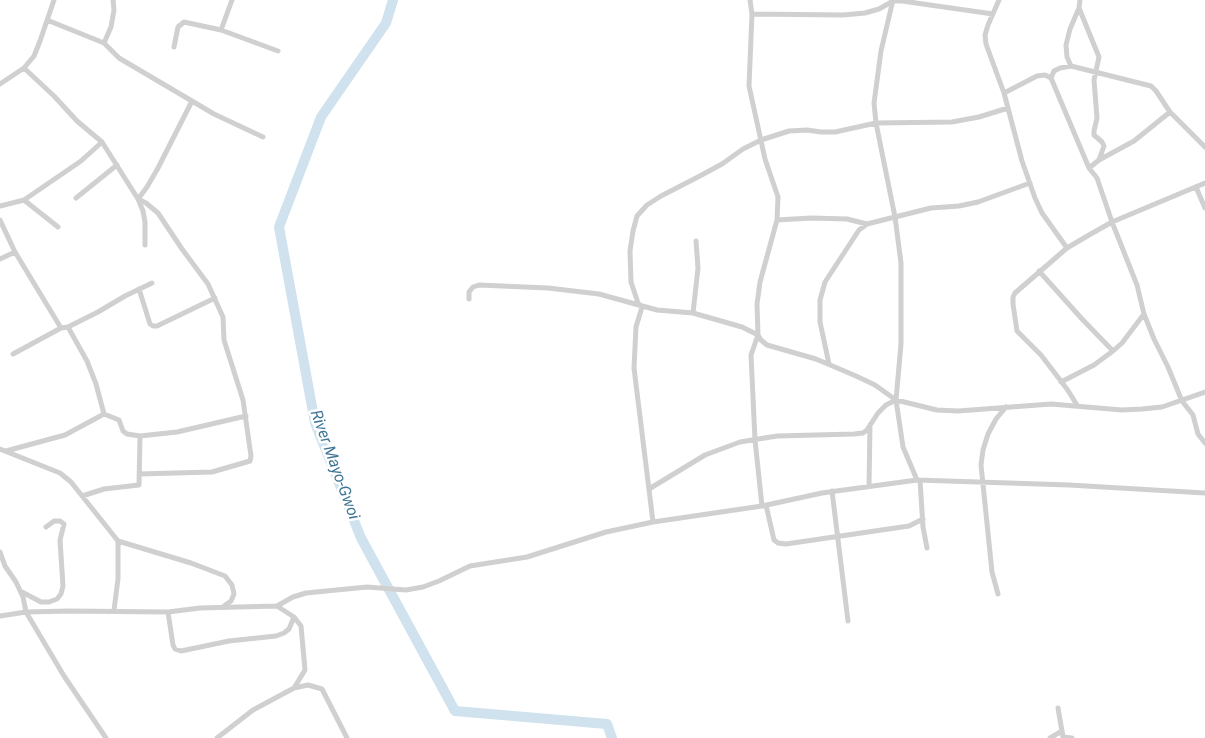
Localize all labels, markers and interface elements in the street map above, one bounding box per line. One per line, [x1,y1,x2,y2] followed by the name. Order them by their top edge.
[305,408,363,522] water label: River Mayo-Gwoi

